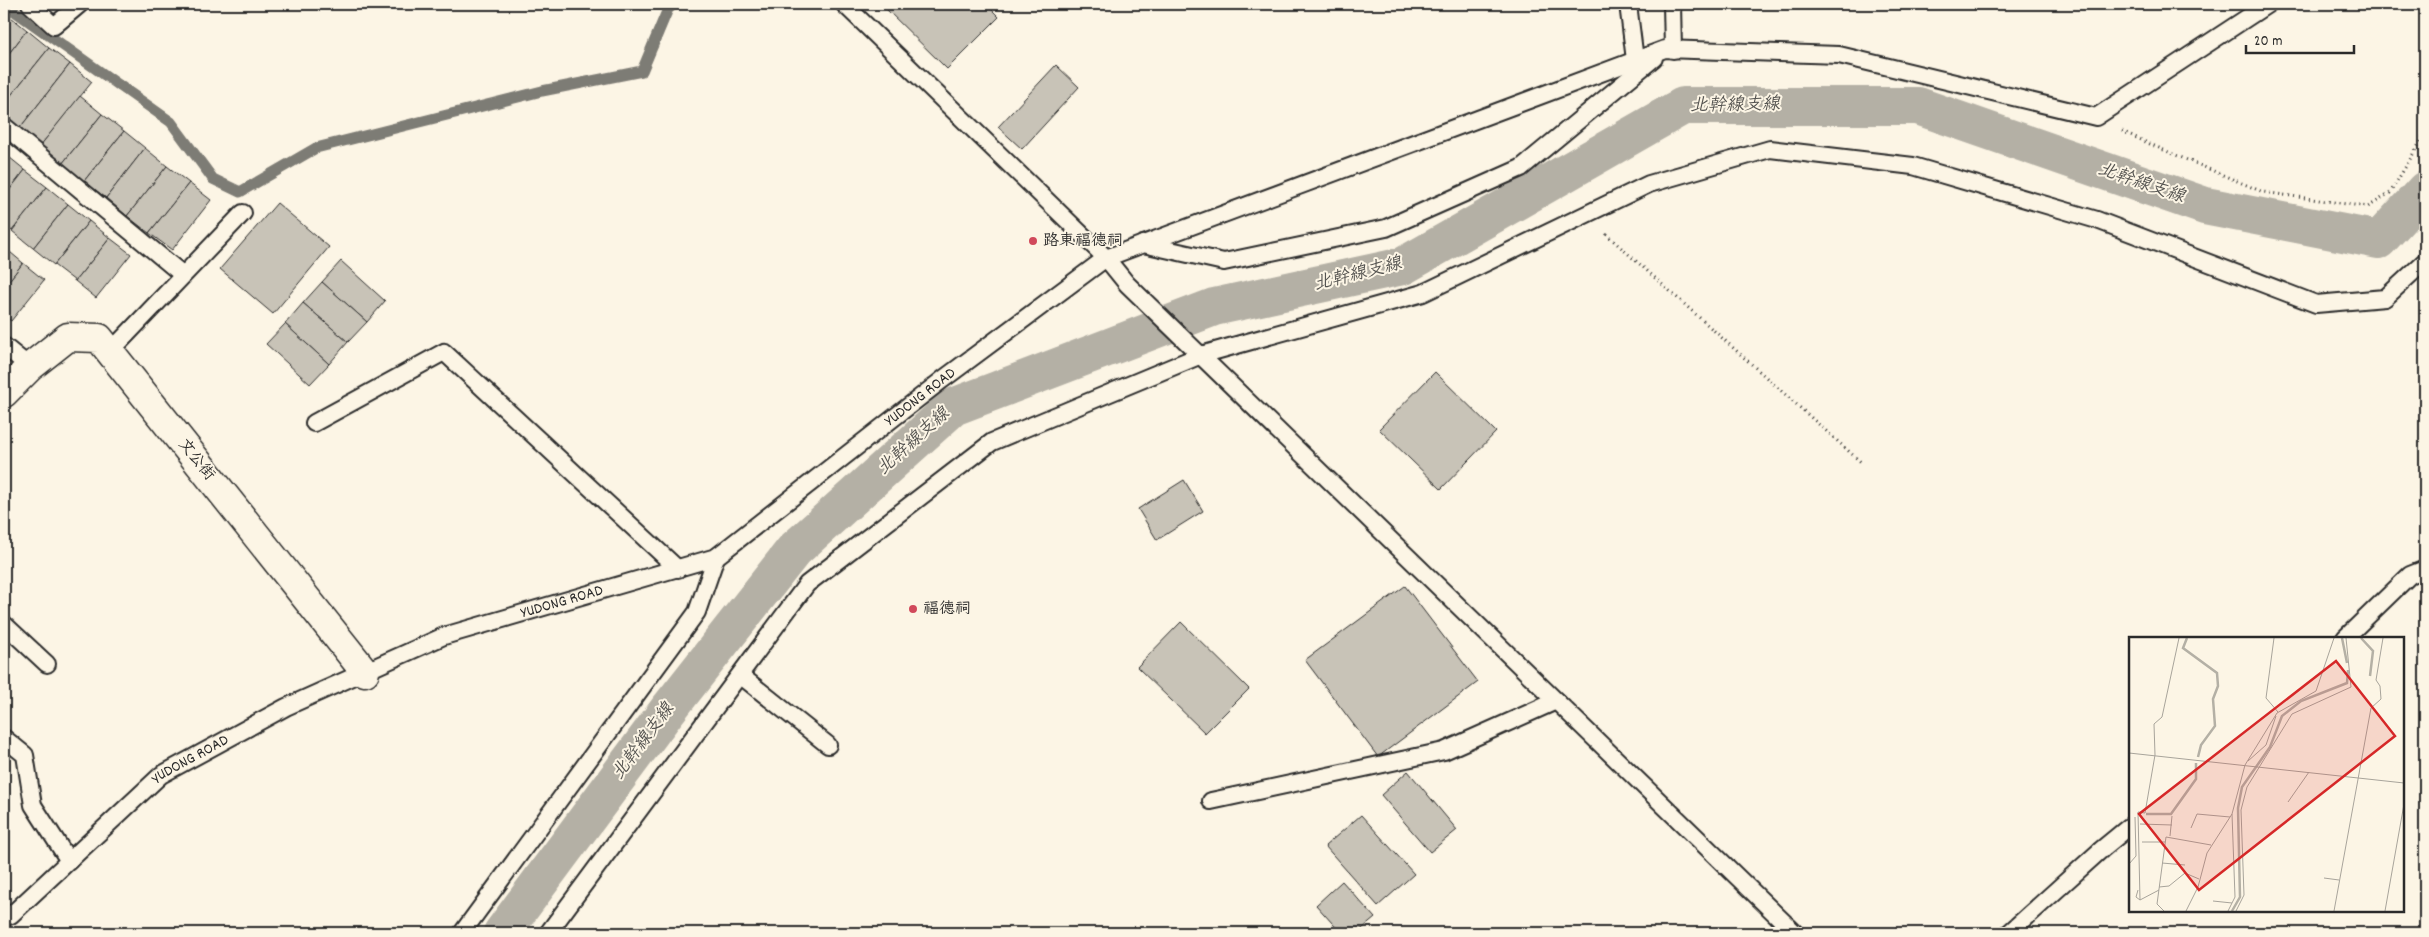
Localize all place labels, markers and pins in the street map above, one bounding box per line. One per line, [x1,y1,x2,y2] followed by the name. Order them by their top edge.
[1043,230,1123,253] place label: 路東福德祠
[1027,235,1039,247] marker: 路東福德祠
[923,598,971,621] place label: 福德祠
[907,603,919,615] marker: 福德祠

